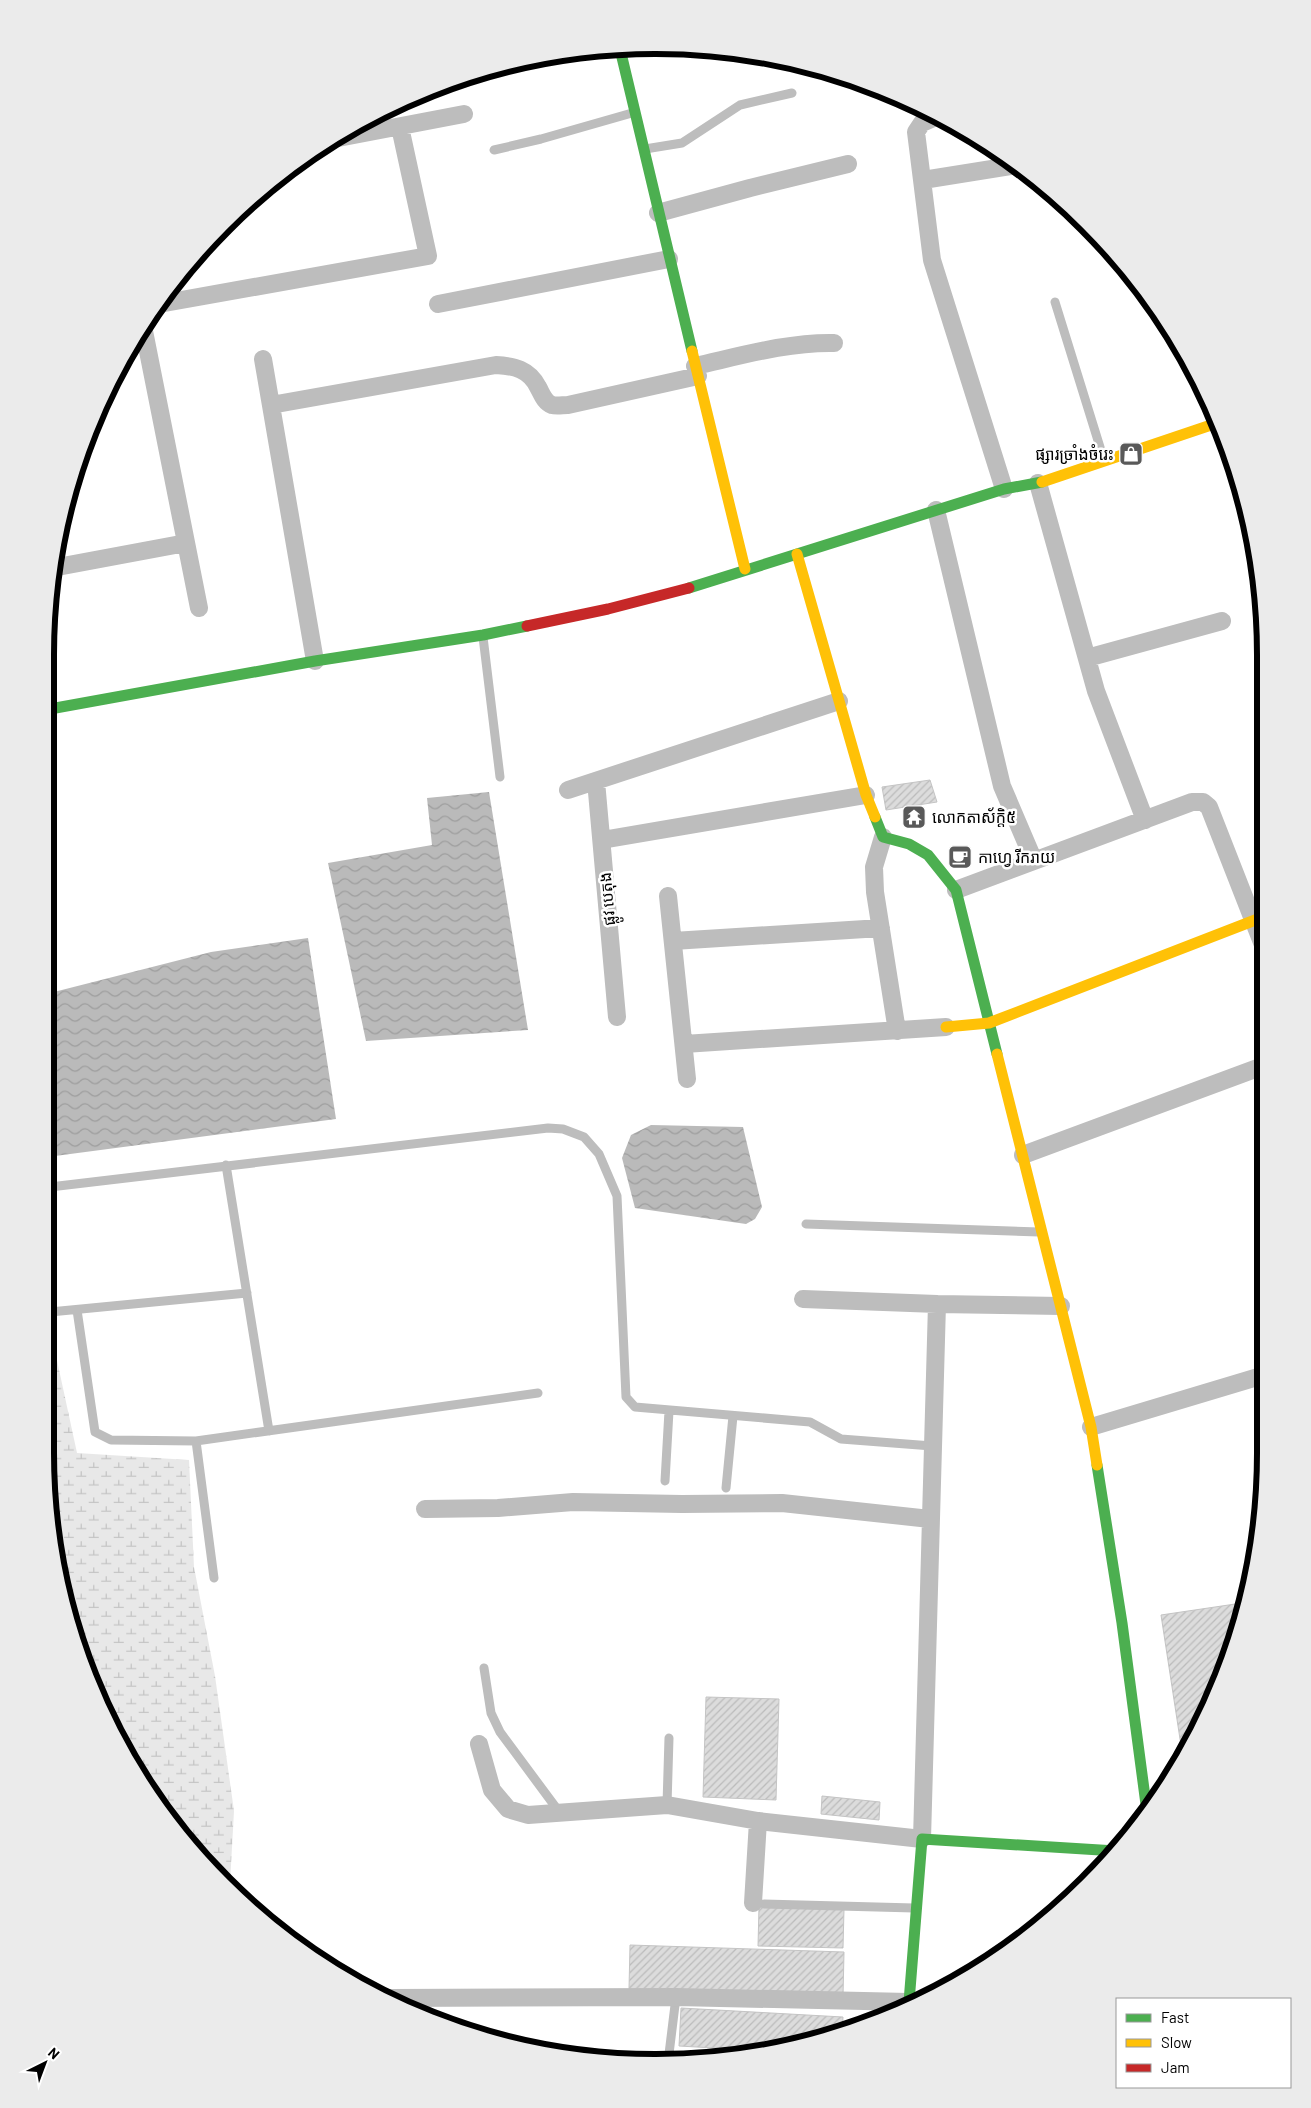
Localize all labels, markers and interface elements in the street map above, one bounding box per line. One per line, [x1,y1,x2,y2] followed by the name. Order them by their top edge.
[1118,441,1144,467] shop icon: ផ្សារច្រាំងចំរេះ
[1035,444,1114,464] place label: ផ្សារច្រាំងចំរេះ
[901,804,927,830] temple icon: លោកតាស័ក្តិ៥
[932,807,1016,827] place label: លោកតាស័ក្តិ៥
[947,844,973,870] cafe icon: កាហ្វេ រីករាយ
[978,847,1055,867] place label: កាហ្វេ រីករាយ
[595,871,624,927] street label: ផ្លូវ បេតុង
[1116,1998,1291,2088] legend
[1161,2008,1189,2026] text: Fast
[1161,2033,1192,2051] text: Slow
[20,2038,70,2088] north arrow
[45,2044,63,2062] text: N
[1161,2058,1190,2076] text: Jam

